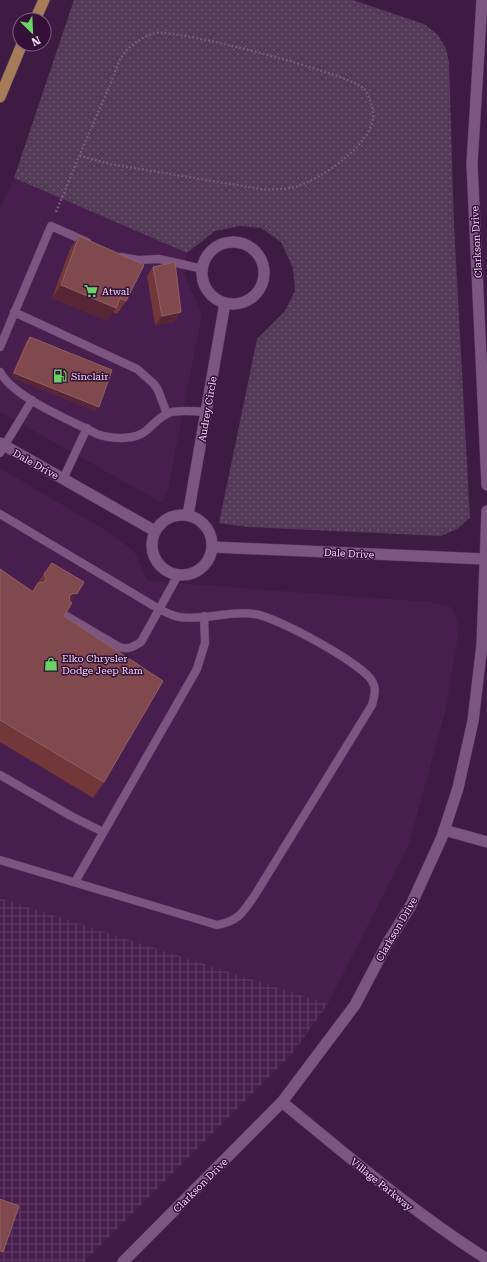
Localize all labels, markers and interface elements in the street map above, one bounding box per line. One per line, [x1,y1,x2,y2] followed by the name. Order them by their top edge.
[12,12,52,52] north arrow
[29,33,42,49] text: N
[469,205,484,278] street label: Clarkson Drive
[83,283,99,299] supermarket icon: Atwal
[102,286,129,297] place label: Atwal
[52,368,68,384] fuel station icon: Sinclair
[71,371,108,382] place label: Sinclair
[196,375,219,443] street label: Audrey Circle
[11,447,61,482] street label: Dale Drive
[324,547,375,560] street label: Dale Drive
[62,653,143,676] place label: Elko Chrysler Dodge Jeep Ram
[43,656,59,672] shop icon: Elko Chrysler Dodge Jeep Ram
[374,895,419,963] street label: Clarkson Drive
[171,1156,230,1215] street label: Clarkson Drive
[349,1156,415,1213] street label: Village Parkway

